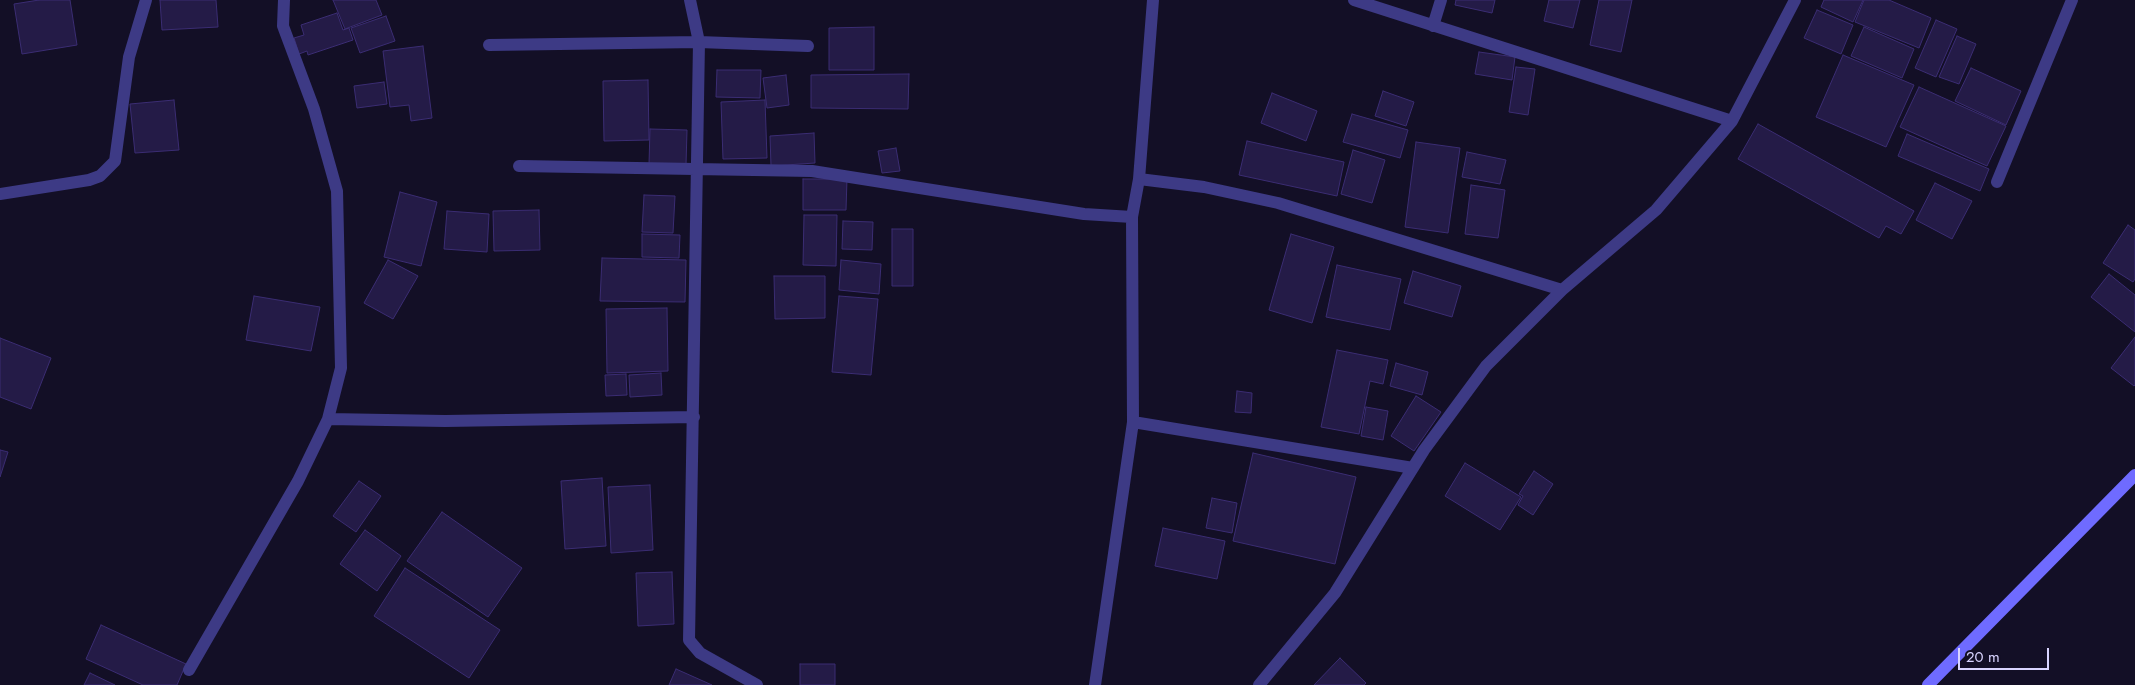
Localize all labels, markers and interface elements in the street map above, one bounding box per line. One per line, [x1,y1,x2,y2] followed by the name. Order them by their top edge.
[1960,638,2051,670] scale bar
[1966,646,2000,668] text: 20 m

